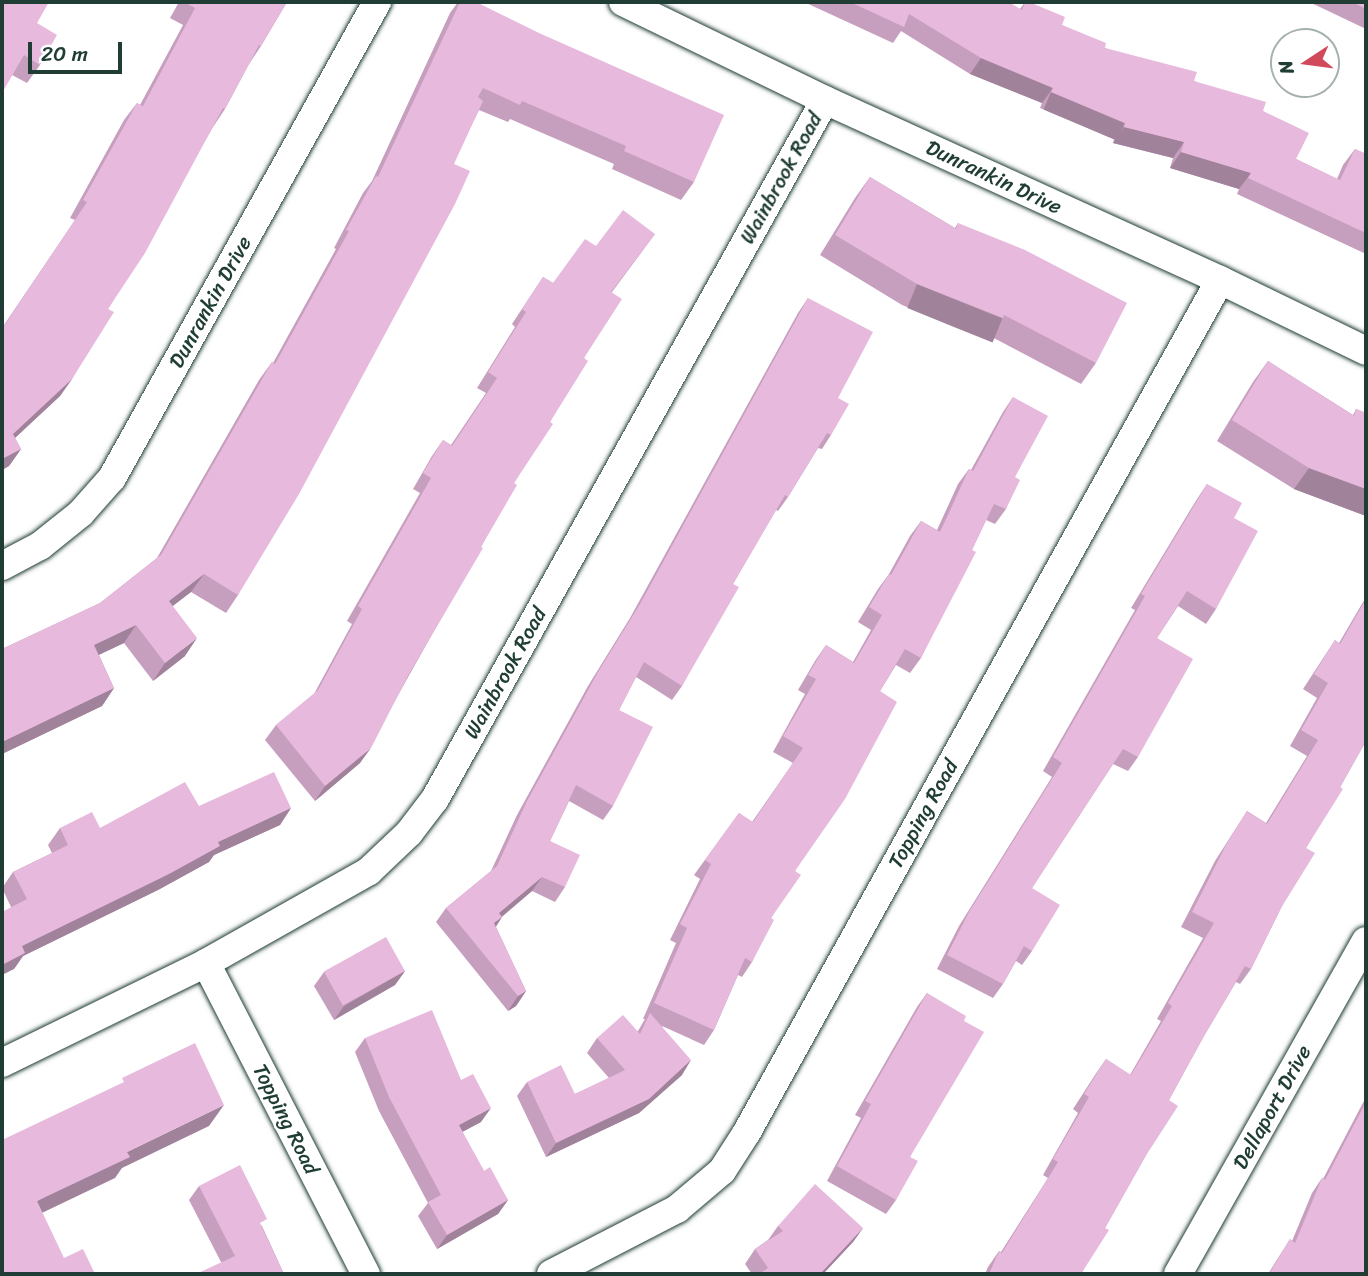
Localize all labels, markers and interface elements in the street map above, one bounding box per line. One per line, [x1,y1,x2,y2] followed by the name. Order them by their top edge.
[32,28,126,72] scale bar
[1270,28,1340,98] north arrow
[41,35,88,73] text: 20 m
[1268,57,1304,78] text: N
[734,108,828,248] street label: Wainbrook Road
[922,135,1066,219] street label: Dunrankin Drive
[163,232,257,372] street label: Dunrankin Drive
[458,603,552,743] street label: Wainbrook Road
[883,755,963,873] street label: Topping Road
[1227,1040,1317,1174] street label: Dellaport Drive
[247,1059,325,1179] street label: Topping Road

